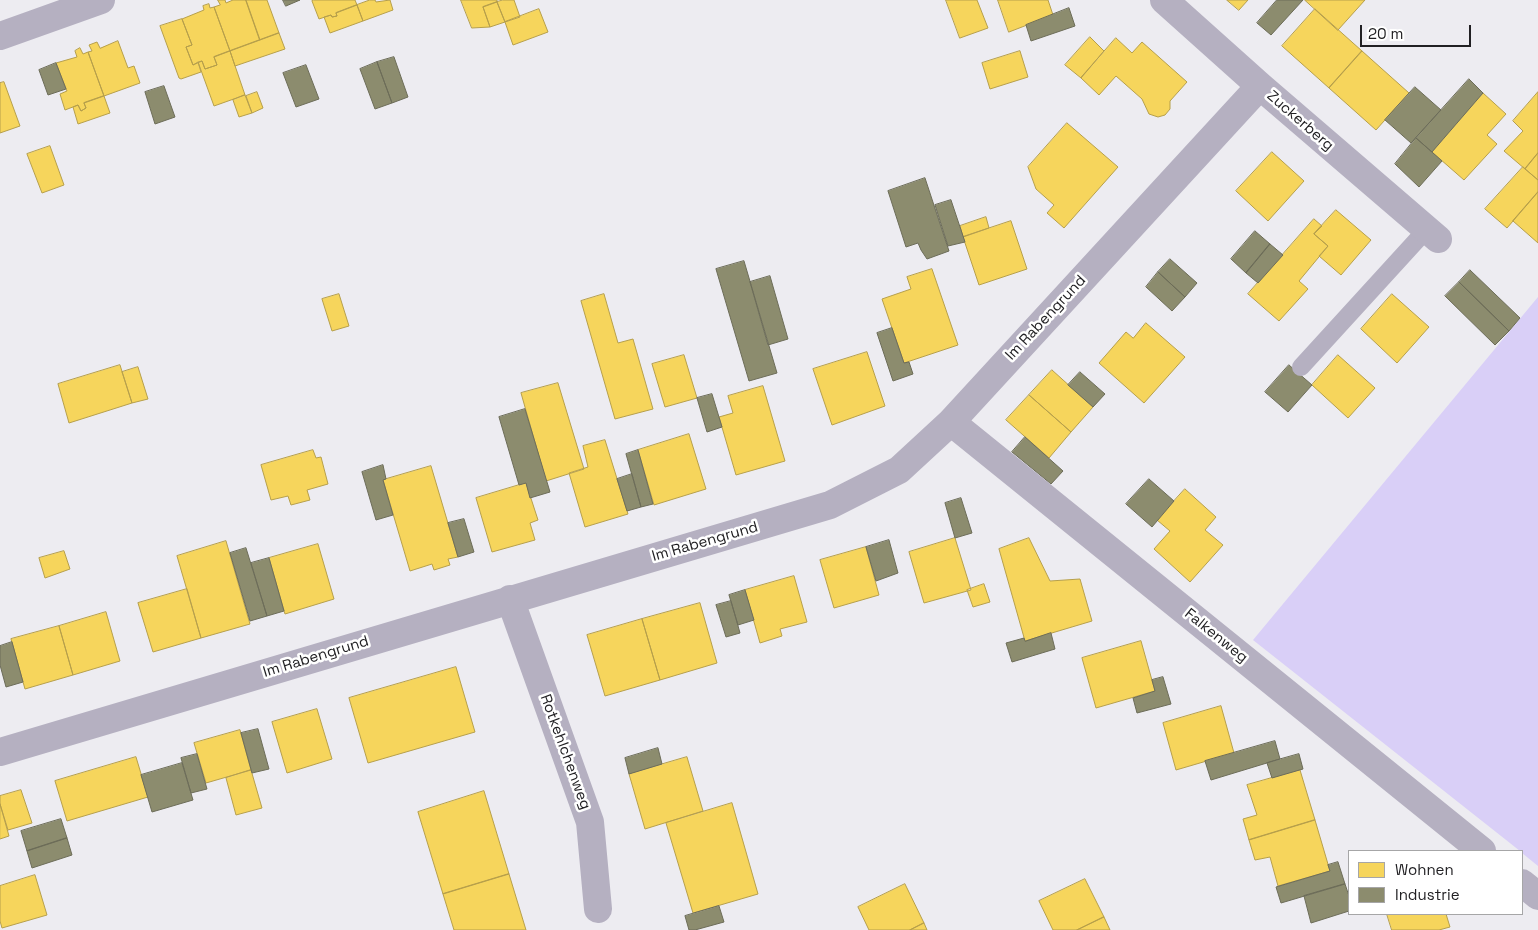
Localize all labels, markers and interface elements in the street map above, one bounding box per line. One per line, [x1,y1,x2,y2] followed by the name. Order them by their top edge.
[1363,15,1474,47] scale bar
[1368,24,1403,43] text: 20 m
[1263,87,1337,155] street label: Zuckerberg
[1002,272,1090,364] street label: Im Rabengrund
[650,518,760,566] street label: Im Rabengrund
[1181,605,1251,667] street label: Falkenweg
[261,632,371,682] street label: Im Rabengrund
[536,692,594,812] street label: Rotkehlchenweg
[1348,850,1523,915] legend
[1395,860,1454,879] text: Wohnen
[1395,885,1460,904] text: Industrie

